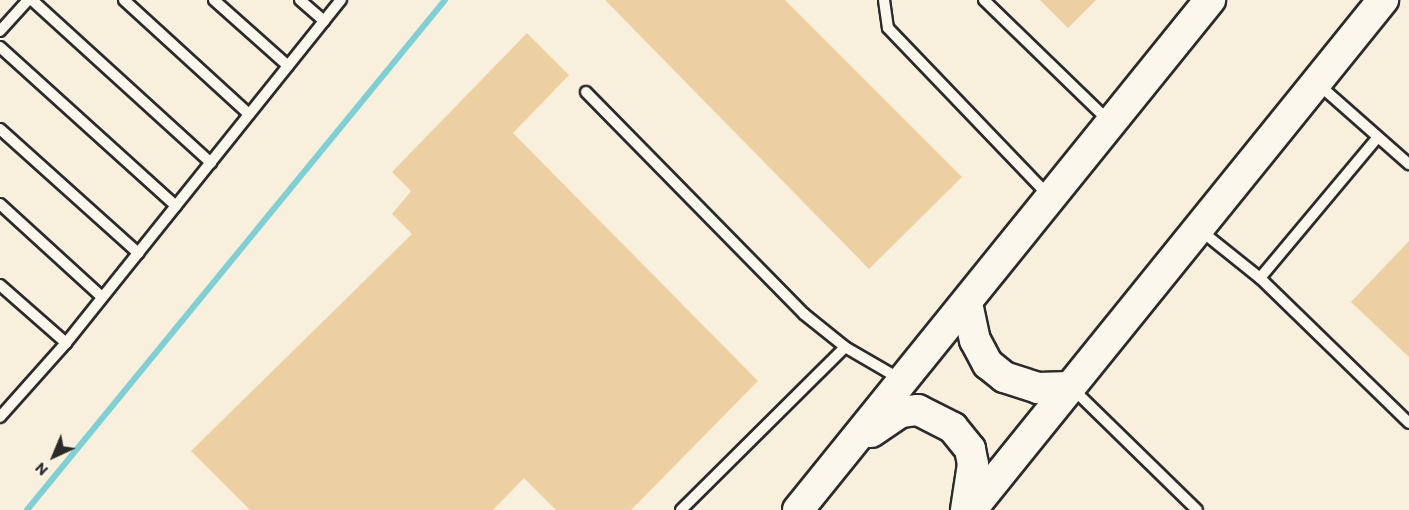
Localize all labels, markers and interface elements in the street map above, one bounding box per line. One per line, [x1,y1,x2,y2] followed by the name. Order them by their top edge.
[24,426,84,486] north arrow
[31,459,52,480] text: N

